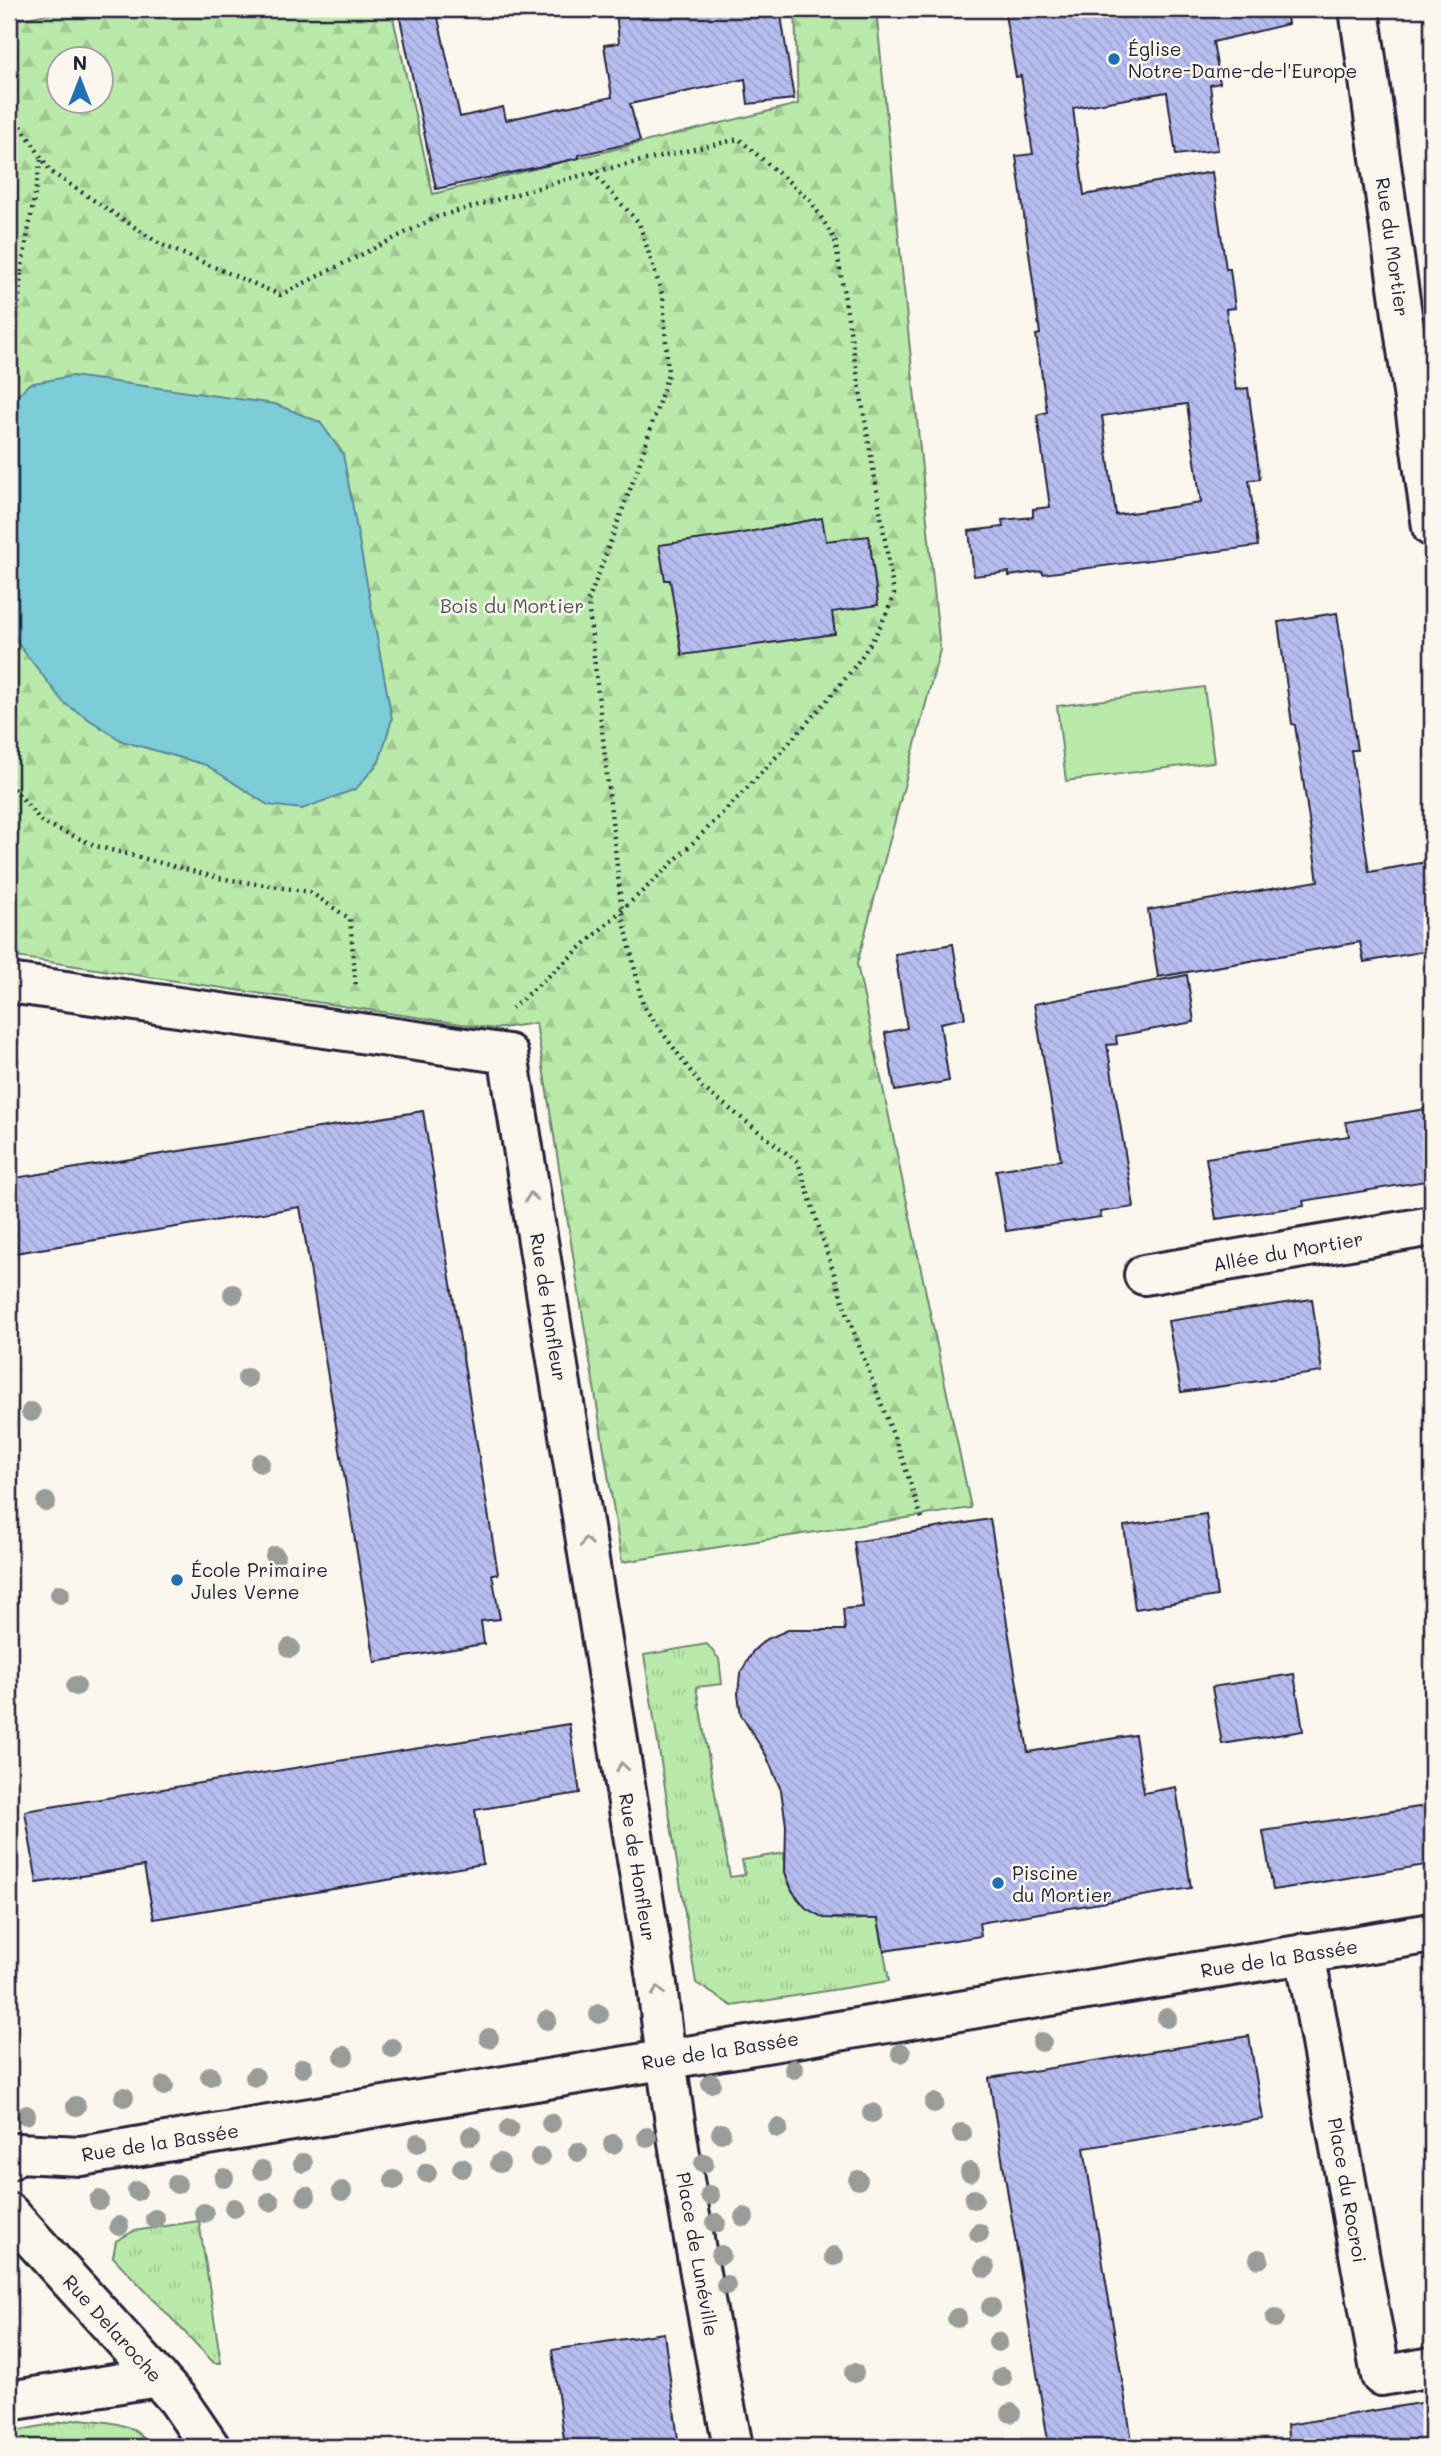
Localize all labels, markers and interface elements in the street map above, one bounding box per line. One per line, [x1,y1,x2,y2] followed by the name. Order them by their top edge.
[1128,36,1357,83] place label: Église Notre-Dame-de-l'Europe
[46,46,116,116] north arrow
[73,50,87,75] text: N
[1106,51,1122,67] marker: Église Notre-Dame-de-l'Europe
[1371,176,1415,318] street label: Rue du Mortier
[440,593,584,618] park label: Bois du Mortier
[524,1191,539,1202] one-way arrow
[1211,1225,1365,1277] street label: Allée du Mortier
[525,1231,573,1383] street label: Rue de Honfleur
[579,1536,594,1548] one-way arrow
[191,1557,328,1604] place label: École Primaire Jules Verne
[169,1572,185,1588] marker: École Primaire Jules Verne
[615,1761,630,1773] one-way arrow
[614,1791,662,1943] street label: Rue de Honfleur
[1012,1860,1112,1907] place label: Piscine du Mortier
[990,1875,1006,1891] marker: Piscine du Mortier
[1199,1933,1359,1983] street label: Rue de la Bassée
[650,1986,665,1997] one-way arrow
[640,2025,800,2075] street label: Rue de la Bassée
[1323,2115,1373,2265] street label: Place du Rocroi
[80,2117,240,2167] street label: Rue de la Bassée
[671,2170,725,2338] street label: Place de Lunéville
[58,2269,168,2387] street label: Rue Delaroche

